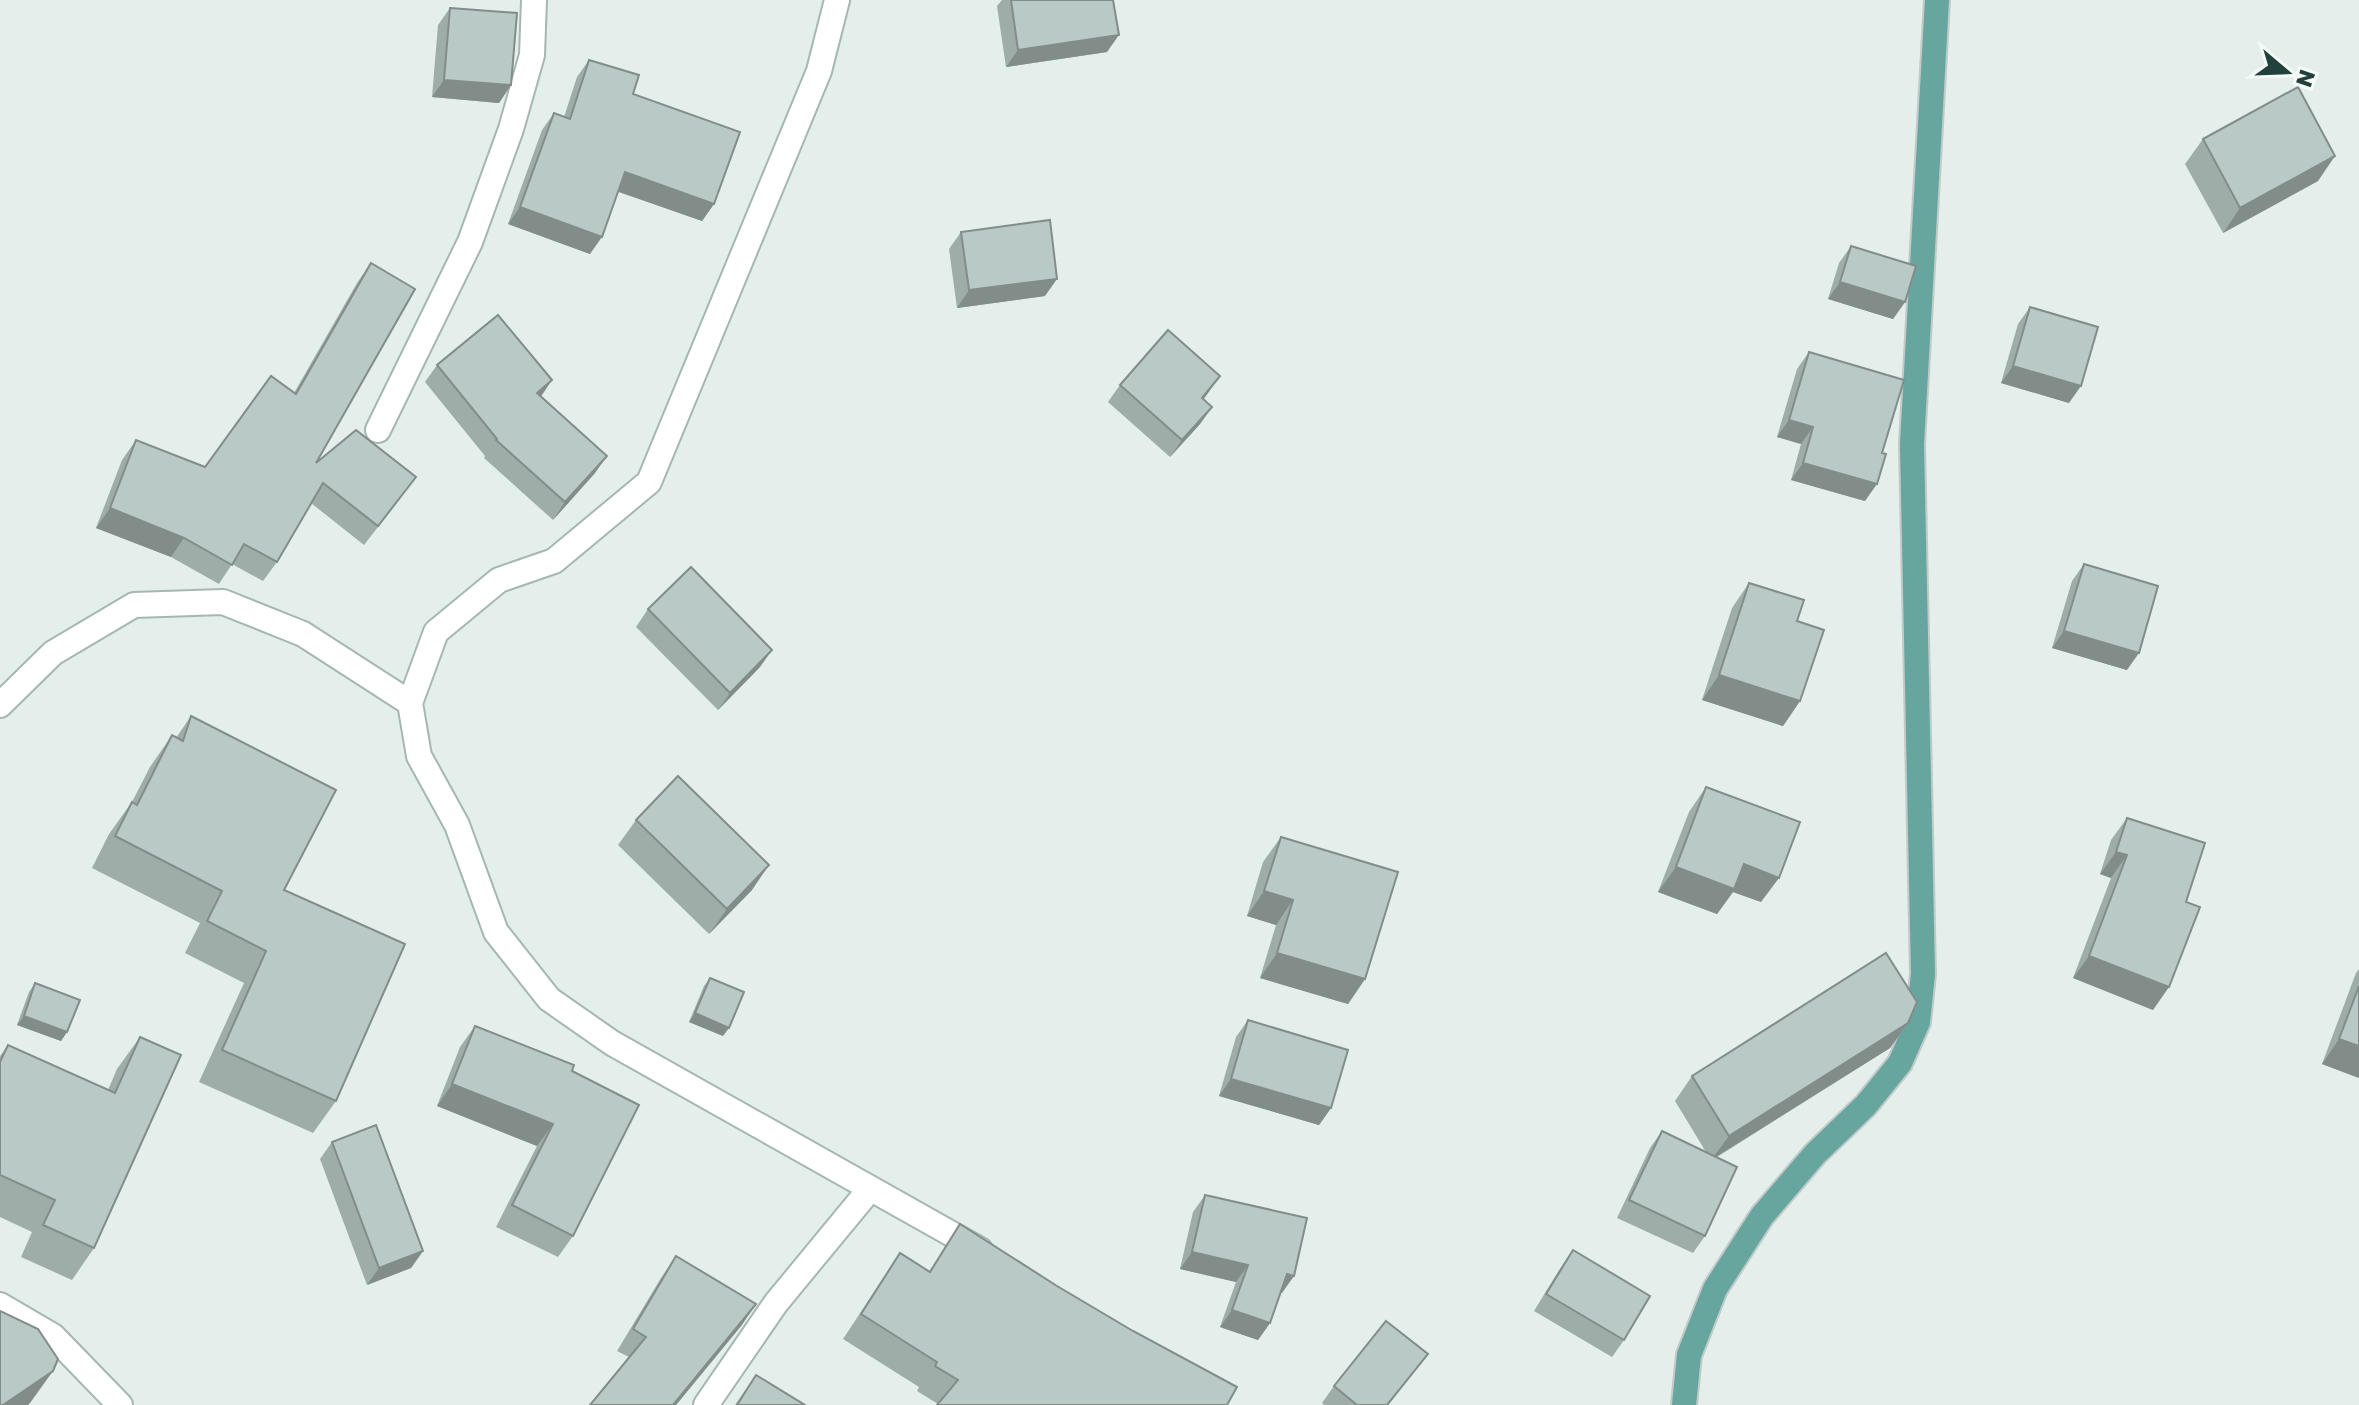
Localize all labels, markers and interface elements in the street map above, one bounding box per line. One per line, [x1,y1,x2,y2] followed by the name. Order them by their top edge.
[2247,32,2327,112] north arrow
[2291,66,2322,91] text: N

